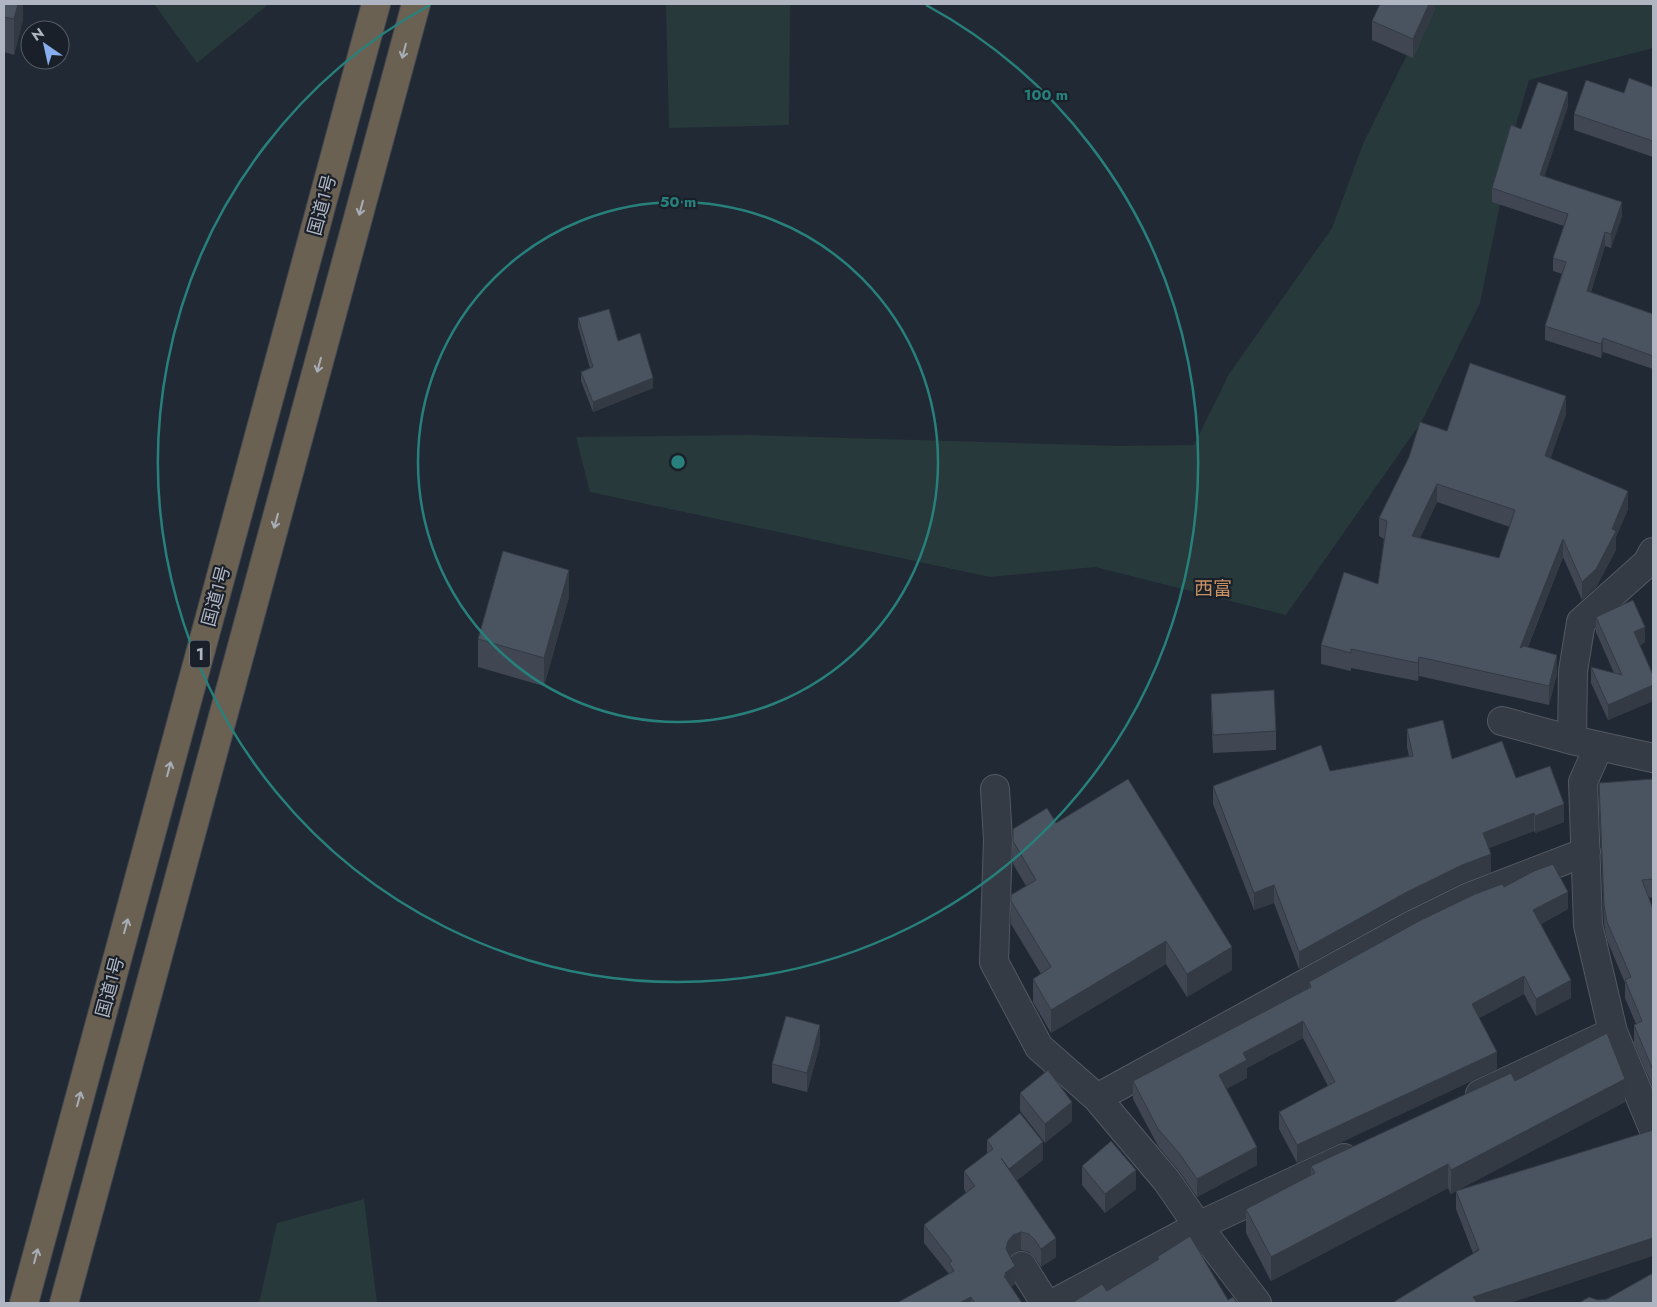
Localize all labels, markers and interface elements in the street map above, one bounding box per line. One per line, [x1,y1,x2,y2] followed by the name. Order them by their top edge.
[20,20,70,70] north arrow
[28,23,48,46] text: N
[398,42,408,58] one-way arrow
[1024,84,1068,106] text: 100 m
[301,172,343,238] street label: 国道1号
[660,191,696,213] text: 50 m
[356,199,365,215] one-way arrow
[313,356,323,372] one-way arrow
[669,453,687,471] centre of rings
[271,513,281,529] one-way arrow
[195,563,237,629] street label: 国道1号
[1194,575,1232,602] district label: 西富
[190,641,210,668] road number: 1
[164,761,174,777] one-way arrow
[122,918,131,934] one-way arrow
[89,954,131,1020] street label: 国道1号
[75,1092,84,1108] one-way arrow
[32,1249,42,1265] one-way arrow

